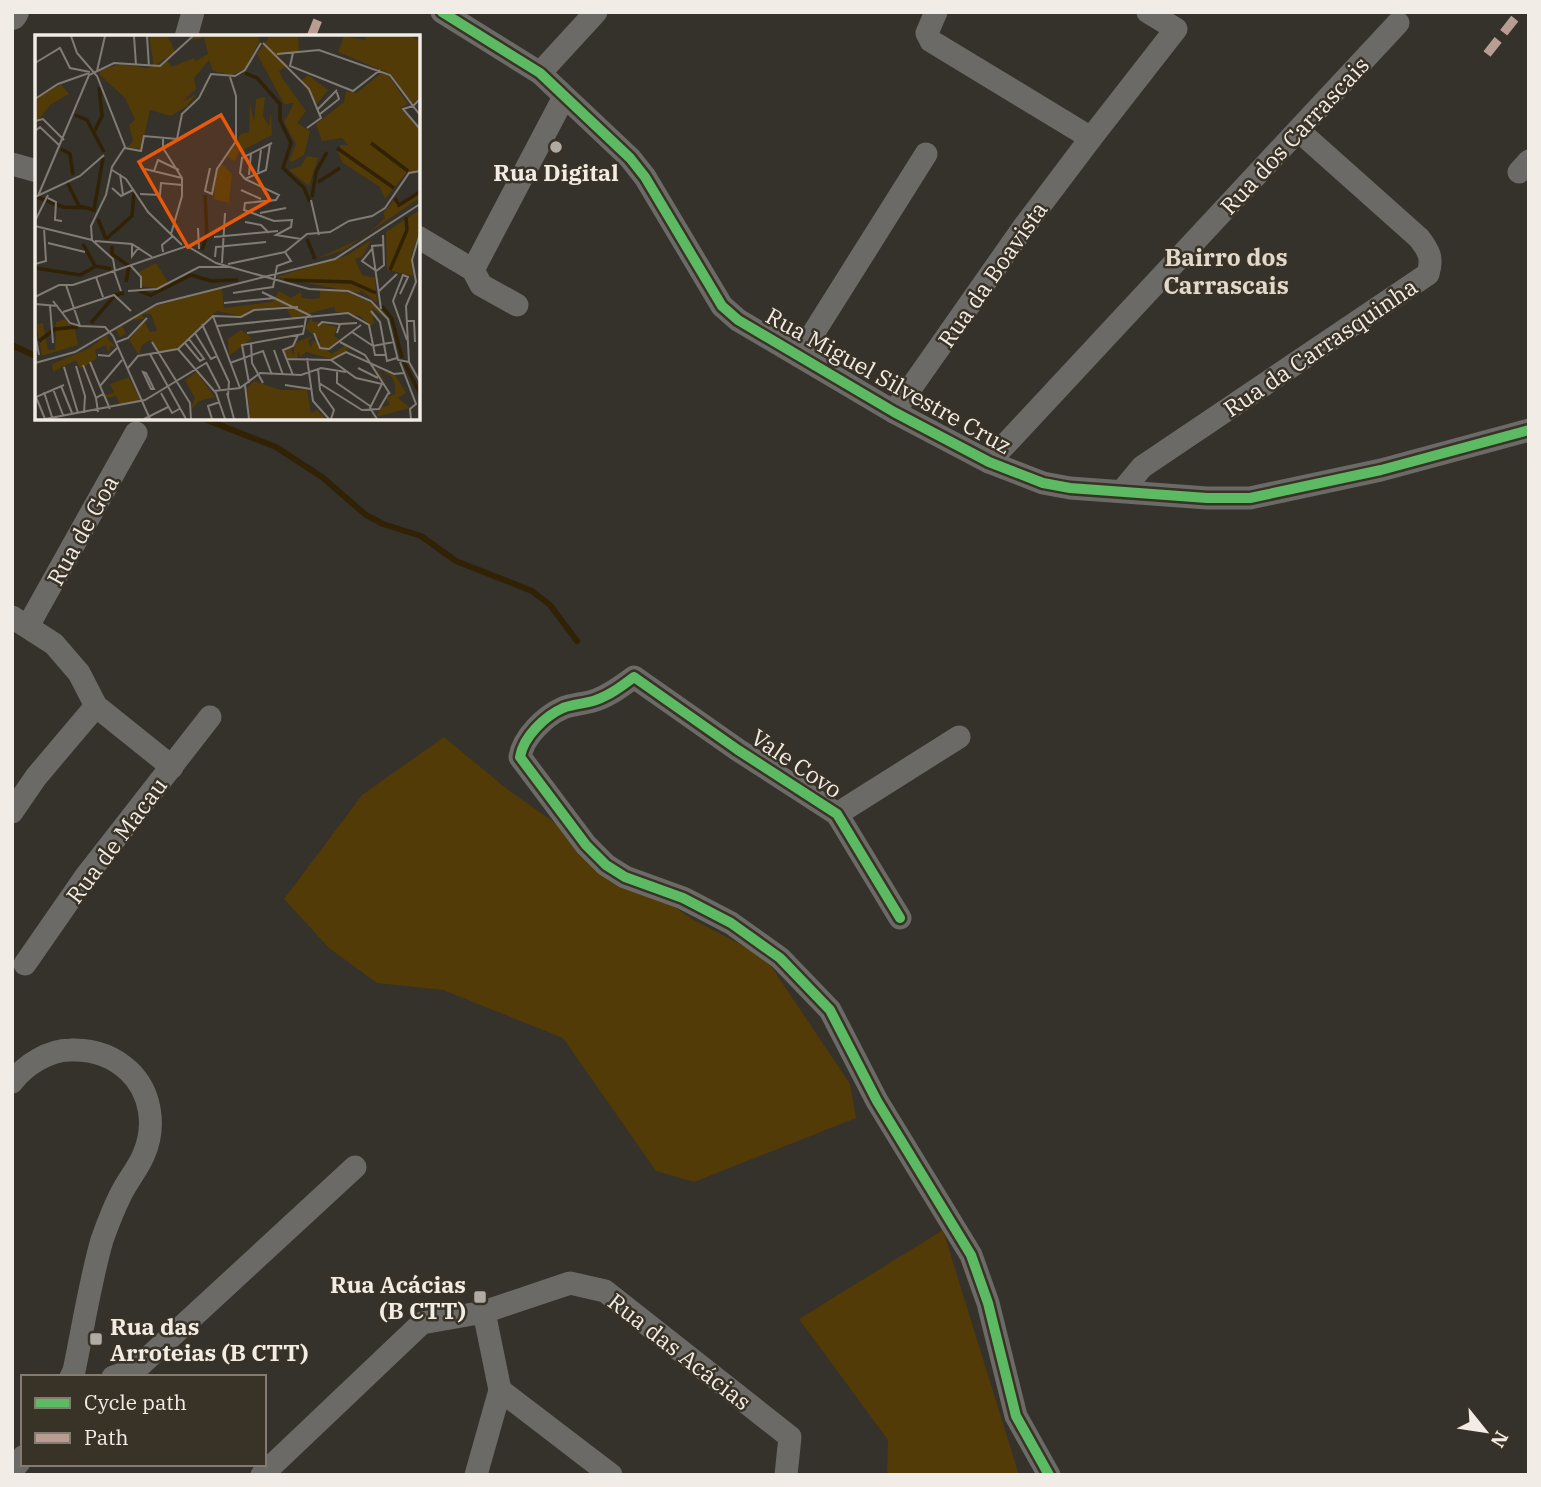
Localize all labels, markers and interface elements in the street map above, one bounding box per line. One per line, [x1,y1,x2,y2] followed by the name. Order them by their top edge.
[35,35,420,420] inset map
[1213,50,1375,220] street label: Rua dos Carrascais
[548,139,564,155] marker: Rua Digital
[493,157,619,187] place label: Rua Digital
[931,195,1053,353] street label: Rua da Boavista
[1163,241,1289,301] district label: Bairro dos Carrascais
[1217,271,1423,423] street label: Rua da Carrasquinha
[761,300,1017,460] street label: Rua Miguel Silvestre Cruz
[39,470,125,590] street label: Rua de Goa
[746,722,848,804] street label: Vale Covo
[59,771,173,909] street label: Rua de Macau
[330,1269,466,1325] place label: Rua Acácias (B CTT)
[602,1286,758,1416] street label: Rua das Acácias
[472,1289,488,1305] marker: Rua Acácias (B CTT)
[110,1311,308,1367] place label: Rua das Arroteias (B CTT)
[88,1331,104,1347] marker: Rua das Arroteias (B CTT)
[21,1375,266,1466] legend
[84,1388,187,1416] text: Cycle path
[1450,1396,1520,1466] north arrow
[84,1423,129,1451] text: Path
[1486,1427,1514,1452] text: N

